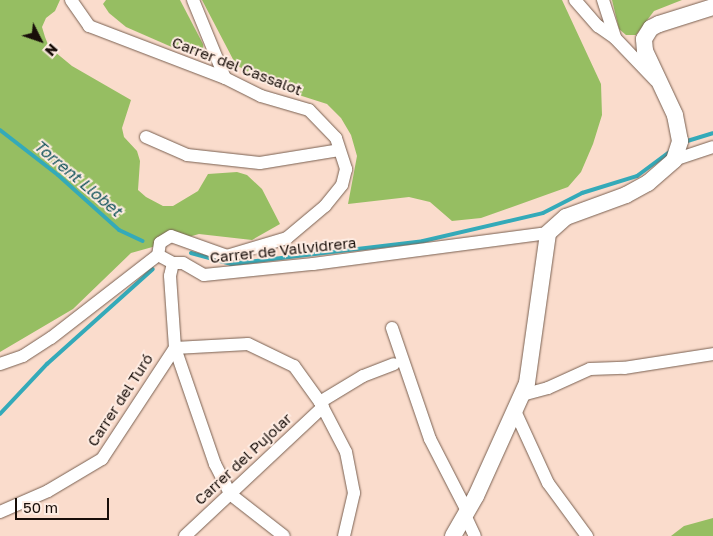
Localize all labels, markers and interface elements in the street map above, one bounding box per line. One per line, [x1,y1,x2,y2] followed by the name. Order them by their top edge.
[15,15,65,65] north arrow
[169,33,305,99] street label: Carrer del Cassalot
[42,41,62,60] text: N
[30,136,126,220] water label: Torrent Llobet
[209,233,357,267] street label: Carrer de Vallvidrera
[83,350,157,450] street label: Carrer del Turó
[191,409,295,509] street label: Carrer del Pujolar
[18,488,111,520] scale bar
[23,498,58,516] text: 50 m

